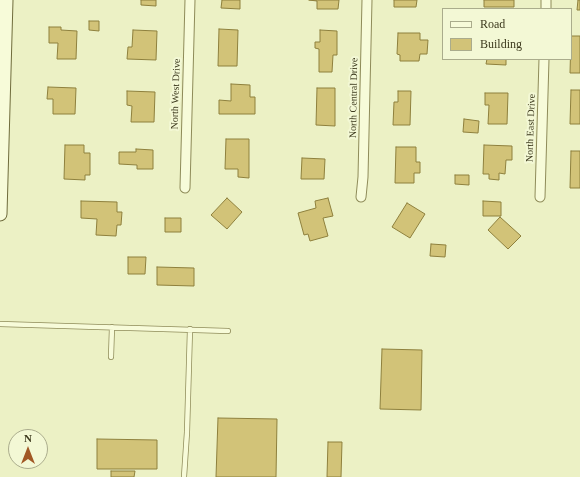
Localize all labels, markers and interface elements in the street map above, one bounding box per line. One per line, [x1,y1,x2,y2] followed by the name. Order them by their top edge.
[442,8,572,60] legend
[480,17,505,31] text: Road
[480,37,522,51] text: Building
[169,58,183,130] street label: North West Drive
[347,58,361,138] street label: North Central Drive
[524,94,538,162] street label: North East Drive
[8,429,48,469] north arrow
[24,432,32,444] text: N

